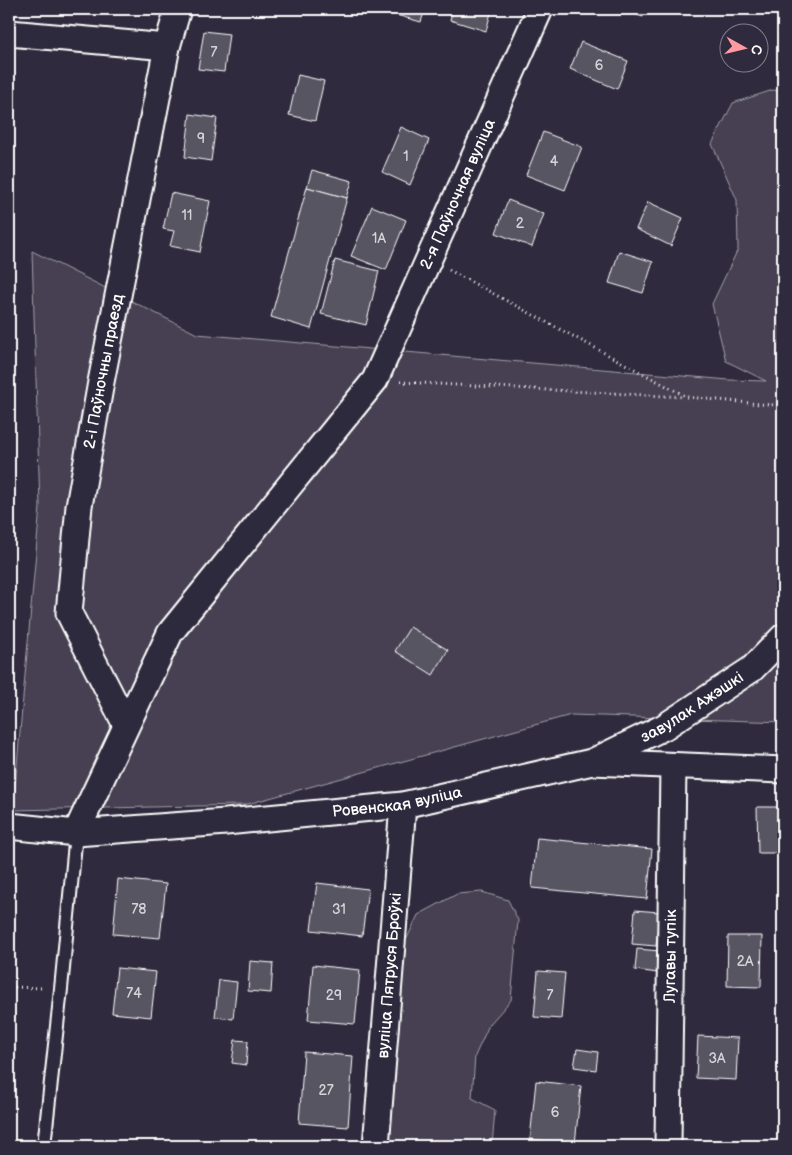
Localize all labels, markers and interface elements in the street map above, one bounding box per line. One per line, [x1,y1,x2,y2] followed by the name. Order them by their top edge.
[720,22,770,72] north arrow
[211,44,218,61] house number: 7
[747,44,765,56] text: С
[595,57,604,74] house number: 6
[416,116,500,272] street label: 2-я Паўночная вуліца
[197,130,205,147] house number: 9
[403,148,409,165] house number: 1
[550,153,559,170] house number: 4
[182,207,192,224] house number: 11
[516,215,525,232] house number: 2
[372,230,386,247] house number: 1А
[80,292,128,450] street label: 2-і Паўночны праезд
[637,668,747,746] street label: завулак Ажэшкі
[331,782,464,821] street label: Ровенская вуліца
[373,892,406,1059] street label: вуліца Пятруся Броўкі
[131,901,147,918] house number: 78
[332,901,346,918] house number: 31
[660,909,681,1004] street label: Лугавы тупік
[737,953,754,970] house number: 2А
[126,985,142,1002] house number: 74
[326,987,342,1004] house number: 29
[547,987,554,1004] house number: 7
[708,1050,726,1067] house number: 3А
[318,1082,334,1099] house number: 27
[551,1104,560,1121] house number: 6

